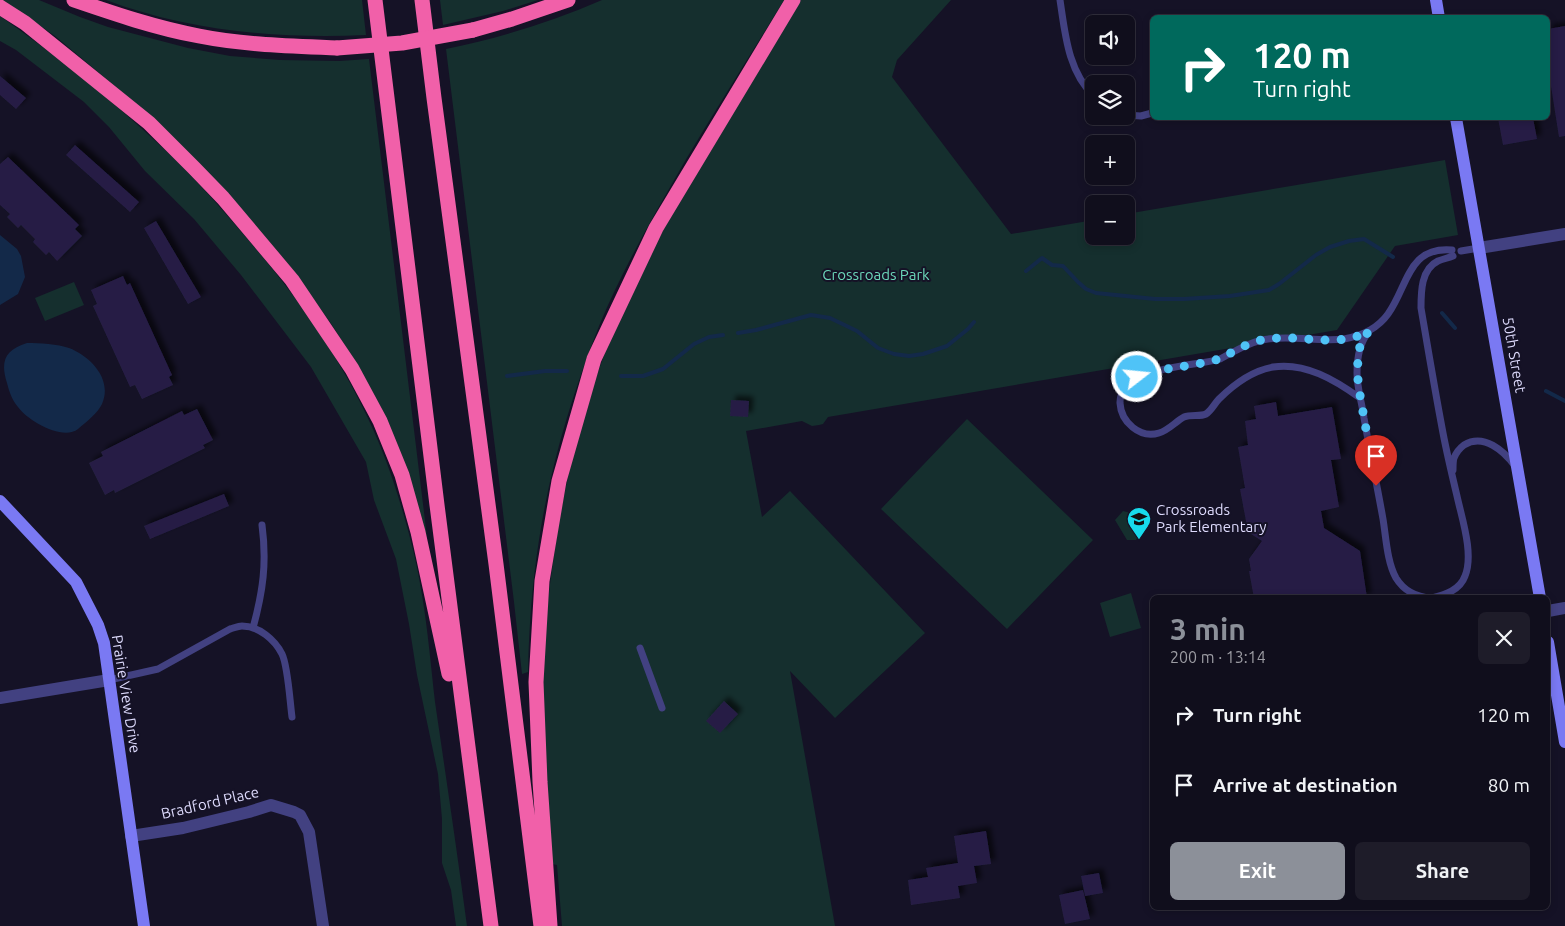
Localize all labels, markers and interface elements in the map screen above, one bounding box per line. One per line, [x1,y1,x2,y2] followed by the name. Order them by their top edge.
[1085,15,1135,245] map controls
[1085,15,1135,65] button: sound
[1170,35,1235,100] icon: right
[1253,35,1351,75] text: 120 m
[1085,75,1135,125] button: layers
[1253,76,1351,101] text: Turn right
[1085,135,1135,185] button: +
[1085,195,1135,245] button: −
[822,266,930,283] park label: Crossroads Park
[1499,316,1530,394] street label: 50th Street
[1110,350,1162,402] position arrow
[1355,435,1397,486] pin
[1362,442,1390,470] icon: arrive
[1156,501,1266,535] place label: Crossroads Park Elementary
[1126,506,1152,540] school or university icon: Crossroads Park Elementary
[1170,612,1246,646] text: 3 min
[1478,612,1530,664] button: close
[109,634,144,754] street label: Prairie View Drive
[1170,648,1266,666] text: 200 m · 13:14
[1170,701,1198,729] icon: right
[1213,704,1301,726] text: Turn right
[1477,704,1530,726] text: 120 m
[1170,771,1198,799] icon: arrive
[1213,774,1398,796] text: Arrive at destination
[1488,774,1530,796] text: 80 m
[159,783,260,822] street label: Bradford Place
[1170,842,1345,900] button: Exit
[1355,842,1530,900] button: Share

